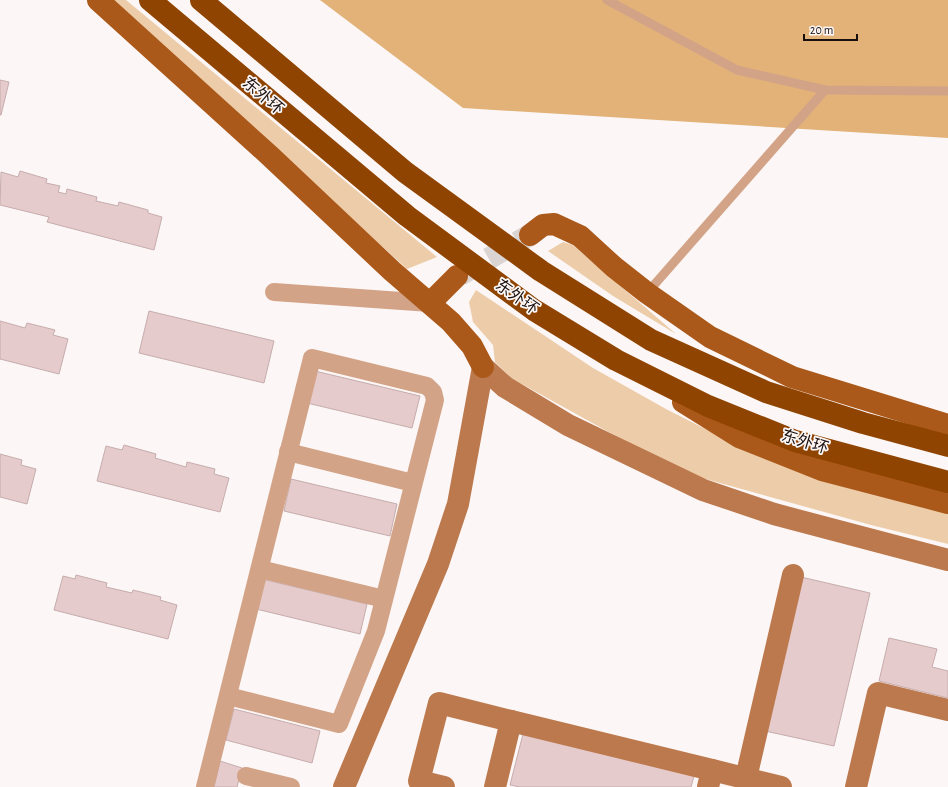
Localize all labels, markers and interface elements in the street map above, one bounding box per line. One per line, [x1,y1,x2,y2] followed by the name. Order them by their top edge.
[804,16,857,42] scale bar
[810,24,833,36] text: 20 m
[239,74,287,118] street label: 东外环
[493,276,542,317] street label: 东外环
[780,426,831,457] street label: 东外环

